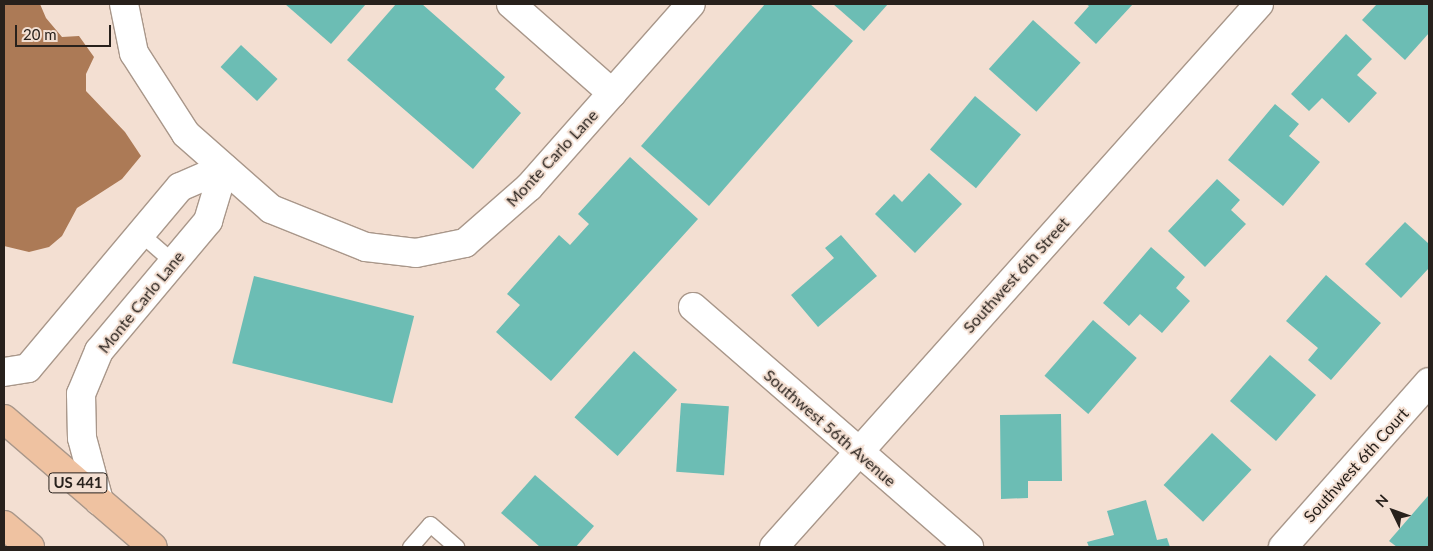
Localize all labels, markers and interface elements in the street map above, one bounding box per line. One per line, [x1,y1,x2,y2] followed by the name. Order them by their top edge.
[18,15,114,47] scale bar
[23,25,57,43] text: 20 m
[502,105,602,211] street label: Monte Carlo Lane
[959,213,1073,337] street label: Southwest 6th Street
[94,247,188,357] street label: Monte Carlo Lane
[760,365,900,491] street label: Southwest 56th Avenue
[1300,404,1412,526] street label: Southwest 6th Court
[48,470,108,496] road number: US 441
[1368,486,1418,536] north arrow
[1372,491,1391,510] text: N

